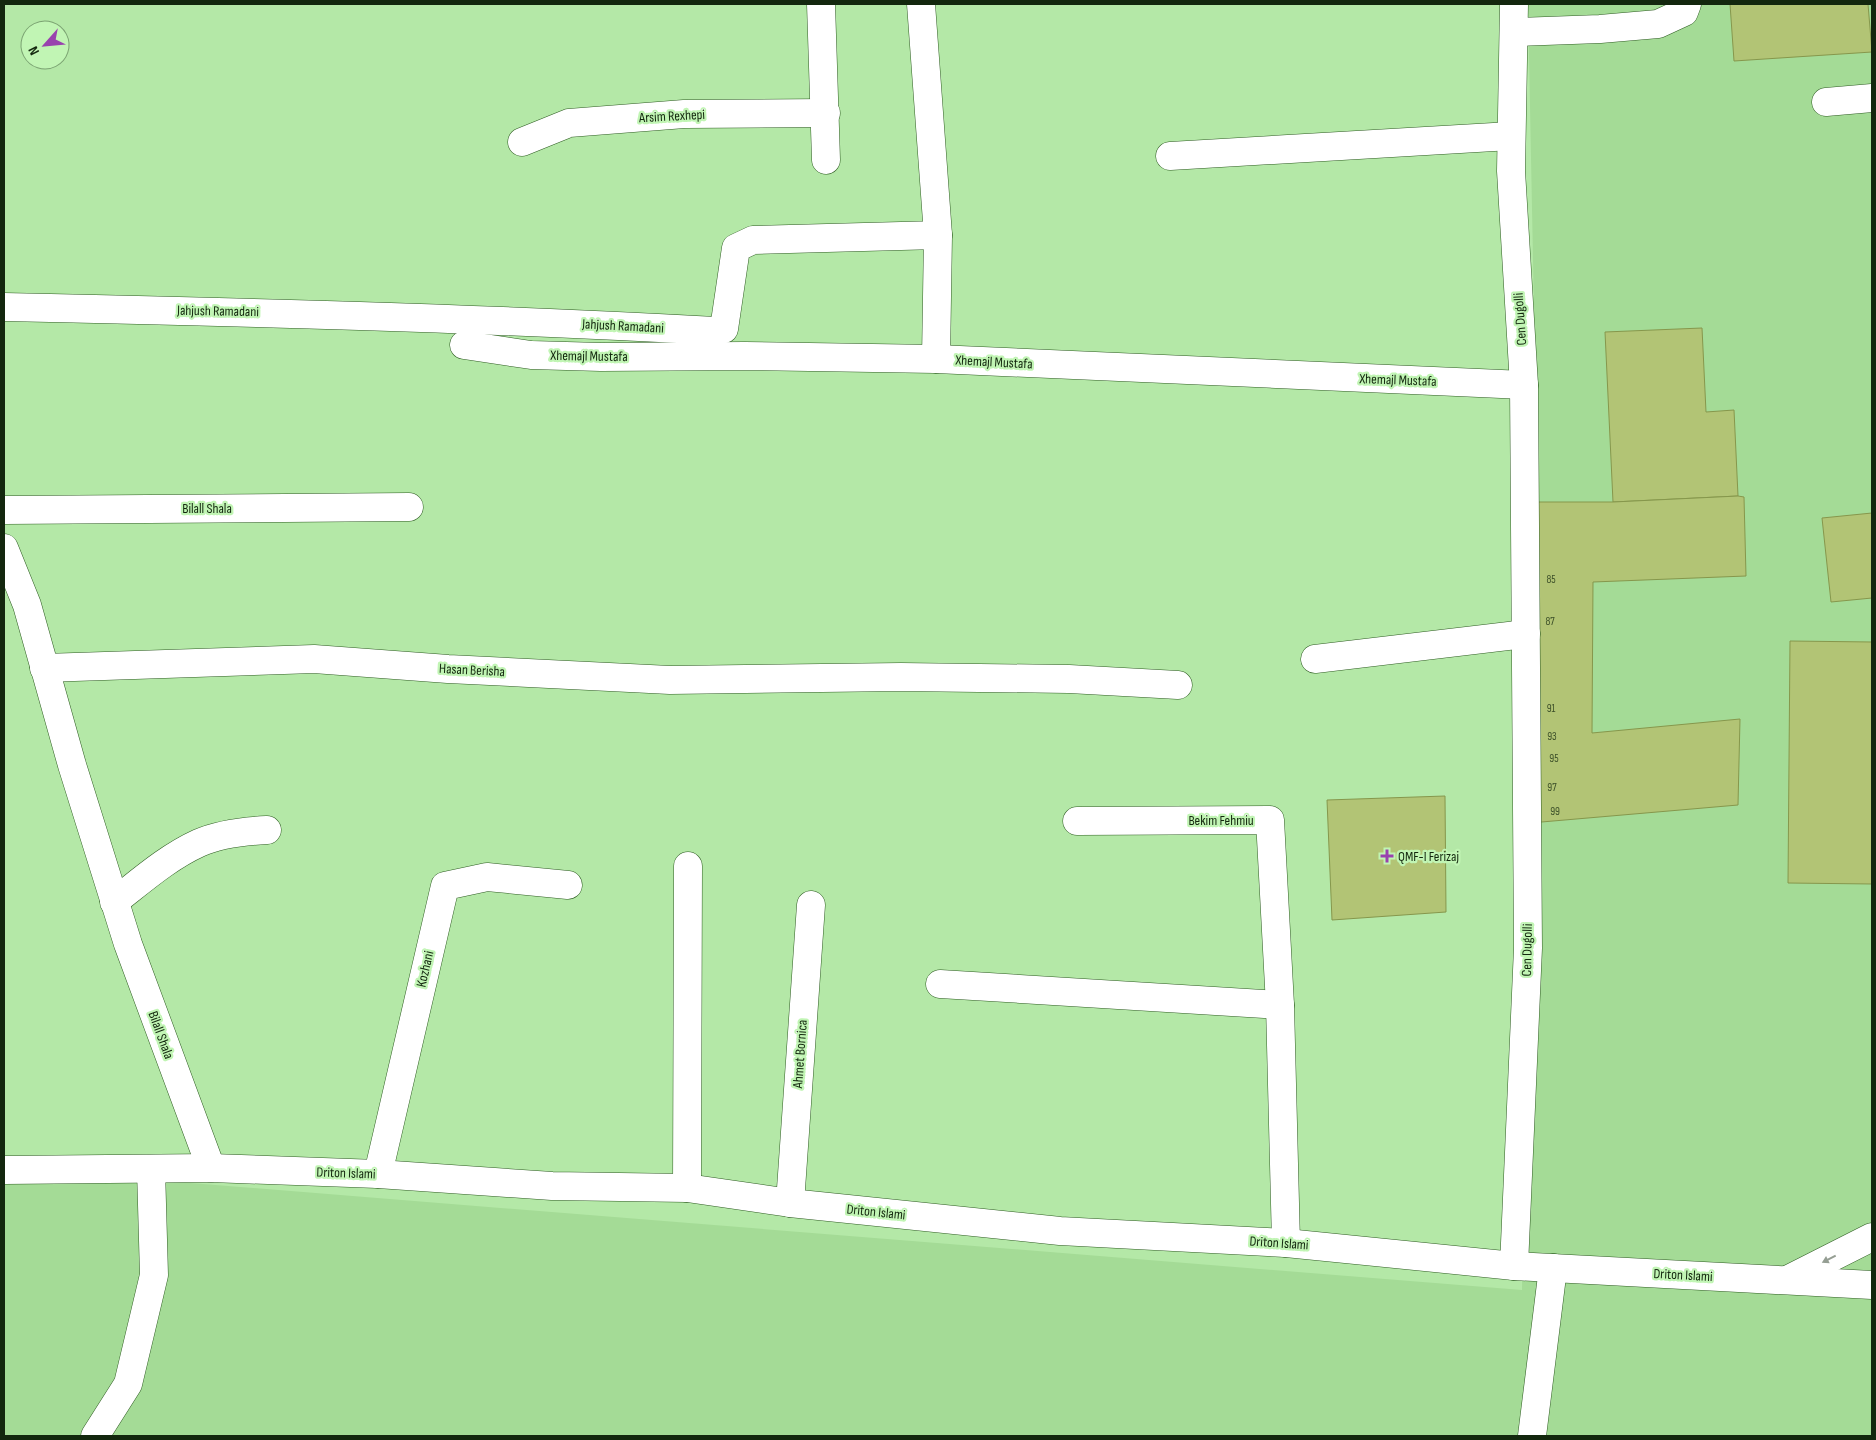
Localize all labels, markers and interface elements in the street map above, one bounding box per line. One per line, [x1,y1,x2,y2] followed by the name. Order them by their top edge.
[20,20,70,70] north arrow
[25,43,43,58] text: N
[638,106,705,126] street label: Arsim Rexhepi
[1510,292,1530,346] street label: Cen Dugolli
[176,302,259,320] street label: Jahjush Ramadani
[581,315,664,337] street label: Jahjush Ramadani
[549,347,628,365] street label: Xhemajl Mustafa
[954,351,1033,373] street label: Xhemajl Mustafa
[1358,370,1437,390] street label: Xhemajl Mustafa
[182,500,232,517] street label: Bilall Shala
[1546,573,1556,586] house number: 85
[1545,615,1555,628] house number: 87
[439,660,505,680] street label: Hasan Berisha
[1547,702,1556,715] house number: 91
[1547,730,1557,743] house number: 93
[1549,752,1559,765] house number: 95
[1547,781,1557,794] house number: 97
[1550,805,1560,818] house number: 99
[1188,812,1254,829] street label: Bekim Fehmiu
[1398,848,1459,865] place label: QMF-I Ferizaj
[1380,849,1394,863] marker: QMF-I Ferizaj
[1518,924,1536,976] street label: Cen Dugolli
[413,949,437,989] street label: Kozhani
[145,1009,177,1061] street label: Bilall Shala
[789,1019,811,1090] street label: Ahmet Bornica
[316,1163,376,1183] street label: Driton Islami
[846,1200,906,1224] street label: Driton Islami
[1249,1232,1309,1254] street label: Driton Islami
[1822,1255,1836,1263] one-way arrow
[1653,1265,1713,1285] street label: Driton Islami

